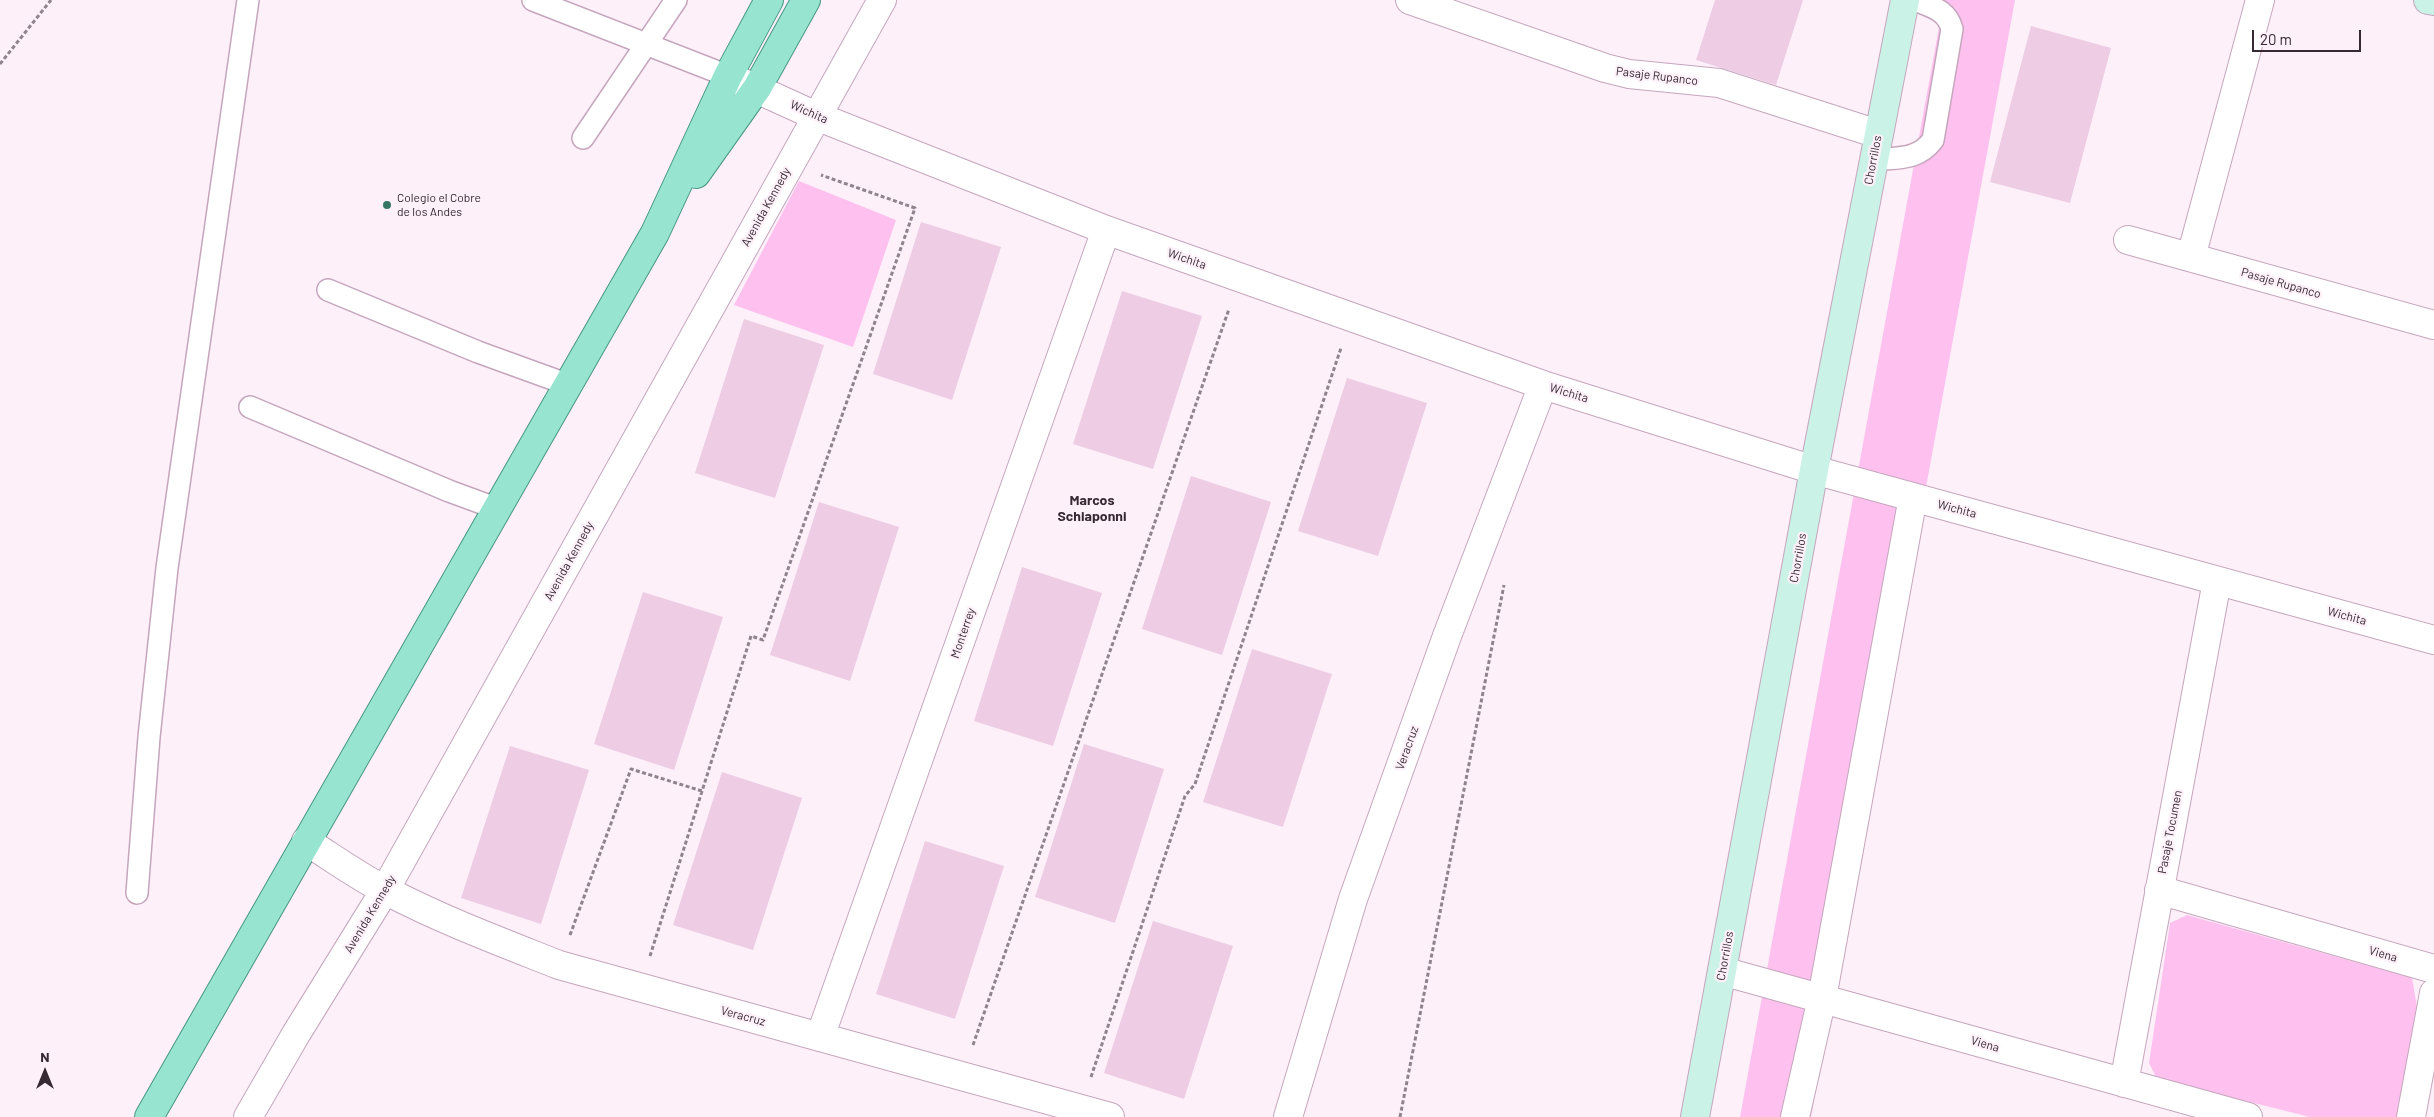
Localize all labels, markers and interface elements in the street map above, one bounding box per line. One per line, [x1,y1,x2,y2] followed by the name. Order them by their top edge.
[2254,20,2363,52] scale bar
[2260,30,2292,48] text: 20 m
[1615,64,1699,88] street label: Pasaje Rupanco
[788,97,830,127] street label: Wichita
[1861,134,1885,186] street label: Chorrillos
[738,165,794,249] street label: Avenida Kennedy
[397,191,481,219] place label: Colegio el Cobre de los Andes
[381,199,393,211] marker: Colegio el Cobre de los Andes
[1166,246,1208,272] street label: Wichita
[2239,265,2323,301] street label: Pasaje Rupanco
[1548,380,1590,406] street label: Wichita
[1057,492,1127,524] district label: Marcos Schiaponni
[1936,497,1978,521] street label: Wichita
[541,519,597,603] street label: Avenida Kennedy
[1787,532,1809,584] street label: Chorrillos
[2326,604,2368,628] street label: Wichita
[948,606,978,660] street label: Monterrey
[1392,724,1422,772] street label: Veracruz
[2155,789,2185,875] street label: Pasaje Tocumen
[341,872,399,956] street label: Avenida Kennedy
[1714,930,1736,982] street label: Chorrillos
[2367,943,2399,965] street label: Viena
[719,1003,767,1029] street label: Veracruz
[1969,1033,2001,1055] street label: Viena
[20,1047,70,1097] north arrow
[40,1048,50,1065] text: N

